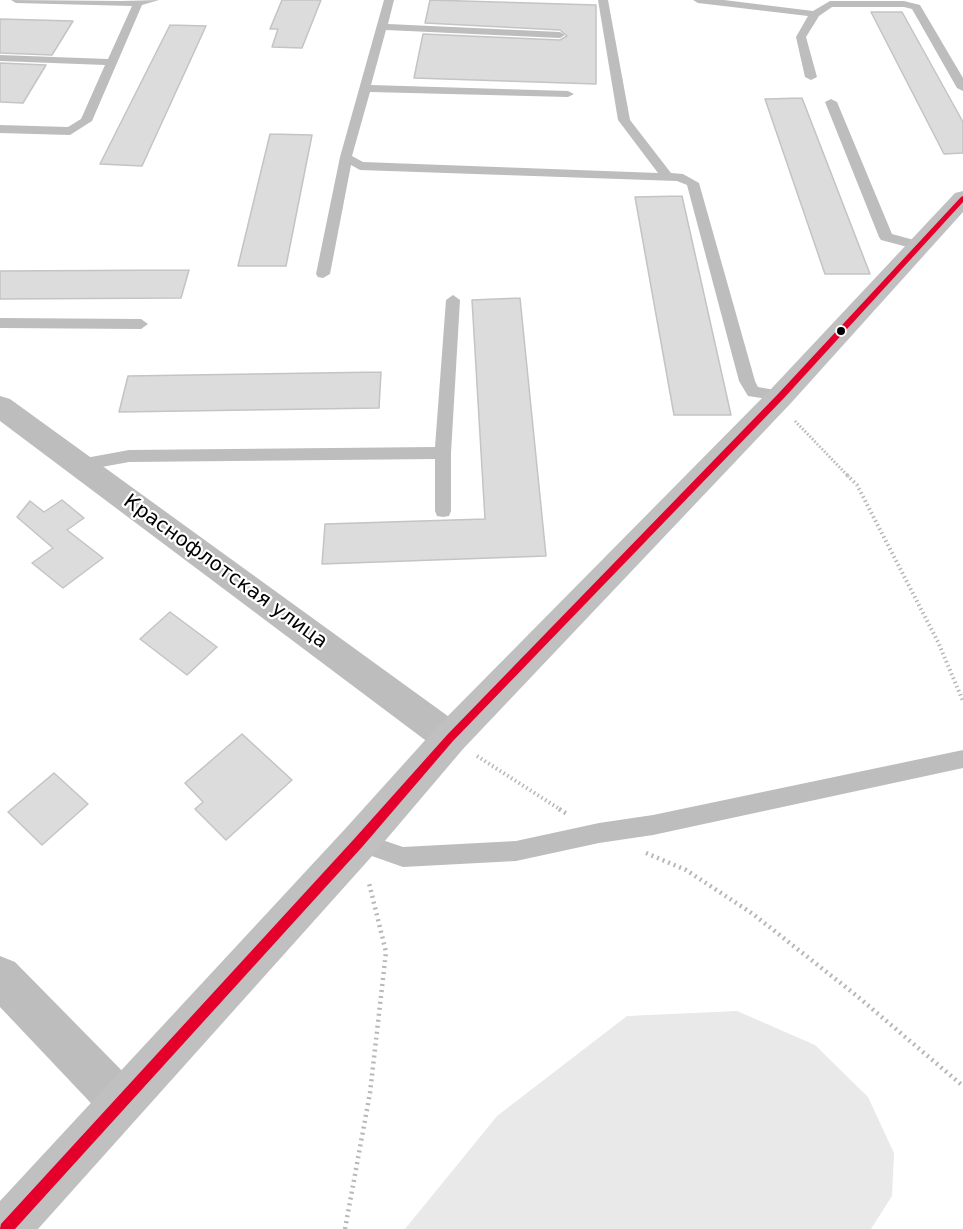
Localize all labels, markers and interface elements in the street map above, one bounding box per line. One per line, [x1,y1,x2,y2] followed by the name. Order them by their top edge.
[835,325,847,337] unlabelled marker
[118,490,332,654] street label: Краснофлотская улица

